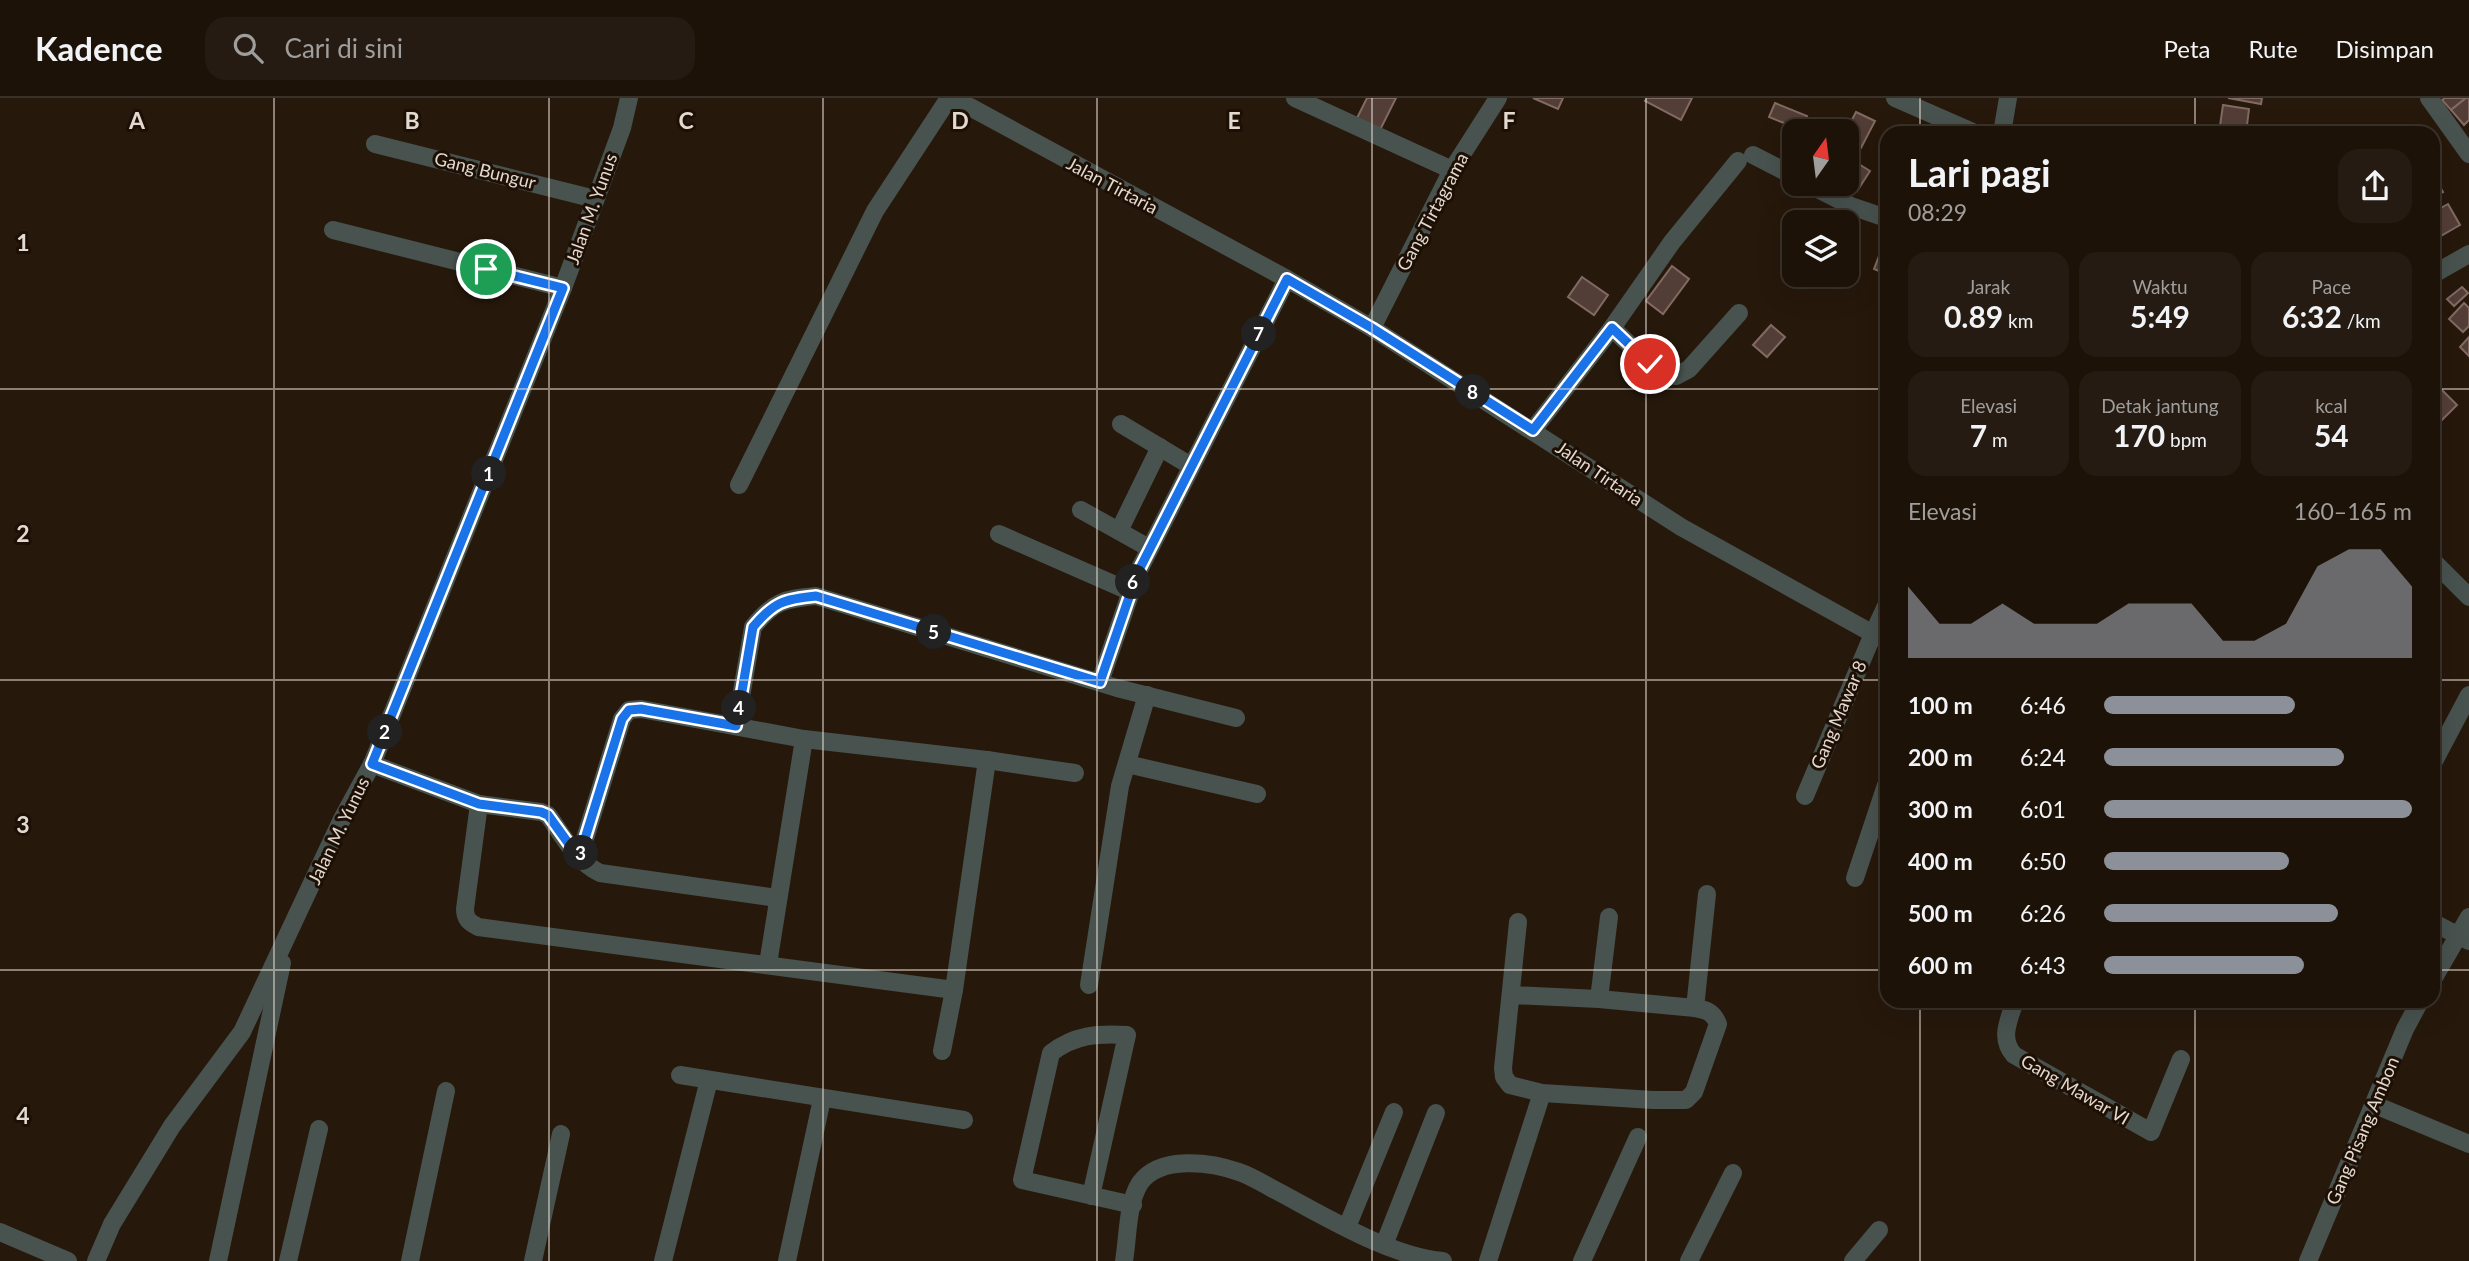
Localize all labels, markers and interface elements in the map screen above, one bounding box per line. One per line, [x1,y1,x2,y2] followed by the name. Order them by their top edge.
[205,17,695,80] search box
[35,28,163,68] text: Kadence
[229,29,267,67] icon: search
[285,32,403,64] text: Cari di sini
[2164,34,2210,63] text: Peta
[2248,34,2298,63] text: Rute
[2336,34,2434,63] text: Disimpan
[128,106,146,134] text: A
[404,106,420,134] text: B
[678,106,694,134] text: C
[951,106,969,134] text: D
[1227,106,1241,134] text: E
[1502,106,1516,134] text: F
[1782,119,1858,196] north arrow
[1782,119,1859,287] map controls
[432,147,539,193] street label: Gang Bungur
[1392,149,1473,274] street label: Gang Tirtagrama
[1908,149,2051,195] text: Lari pagi
[2338,149,2412,223] button: share
[561,150,621,267] street label: Jalan M. Yunus
[1063,152,1162,218] street label: Jalan Tirtaria
[1908,198,1967,226] text: 08:29
[1782,210,1859,287] button: layers
[16,228,30,256] text: 1
[456,239,516,299] pin
[467,250,505,288] icon: arrive
[1967,275,2010,298] text: Jarak
[2132,275,2188,298] text: Waktu
[2312,275,2351,298] text: Pace
[1944,298,2003,334] text: 0.89
[2130,298,2190,334] text: 5:49
[2282,298,2342,334] text: 6:32
[2003,309,2033,332] text: km
[2342,309,2381,332] text: /km
[1242,316,1276,352] pin: 7
[1253,322,1264,345] text: 7
[1620,334,1680,394] pin
[1631,345,1669,383] icon: check
[1456,374,1490,410] pin: 8
[1467,380,1478,403] text: 8
[1960,394,2017,417] text: Elevasi
[2101,394,2219,417] text: Detak jantung
[2315,394,2347,417] text: kcal
[1970,417,1987,453] text: 7
[2113,417,2165,453] text: 170
[2314,417,2349,453] text: 54
[1987,428,2008,451] text: m
[2165,428,2207,451] text: bpm
[1552,436,1647,510] street label: Jalan Tirtaria
[472,456,506,492] pin: 1
[483,462,494,485] text: 1
[1908,497,1977,525] text: Elevasi
[2294,497,2412,525] text: 160–165 m
[16,519,30,547] text: 2
[1116,564,1150,600] pin: 6
[1127,570,1138,593] text: 6
[916,614,951,650] pin: 5
[928,620,939,643] text: 5
[1805,657,1871,772] street label: Gang Mawar 8
[722,690,756,726] pin: 4
[1908,691,1973,719] text: 100 m
[2020,691,2066,719] text: 6:46
[733,696,744,719] text: 4
[368,714,402,750] pin: 2
[379,720,390,743] text: 2
[1908,743,1973,771] text: 200 m
[2020,743,2066,771] text: 6:24
[303,773,374,888] street label: Jalan M. Yunus
[1908,795,1973,823] text: 300 m
[2020,795,2066,823] text: 6:01
[16,810,30,838] text: 3
[564,836,598,870] pin: 3
[575,841,586,864] text: 3
[1908,847,1973,875] text: 400 m
[2020,847,2066,875] text: 6:50
[1908,899,1973,927] text: 500 m
[2020,899,2066,927] text: 6:26
[1908,951,1973,979] text: 600 m
[2020,951,2066,979] text: 6:43
[2017,1049,2134,1129] street label: Gang Mawar VI
[2321,1053,2403,1208] street label: Gang Pisang Ambon
[16,1101,30,1129] text: 4

